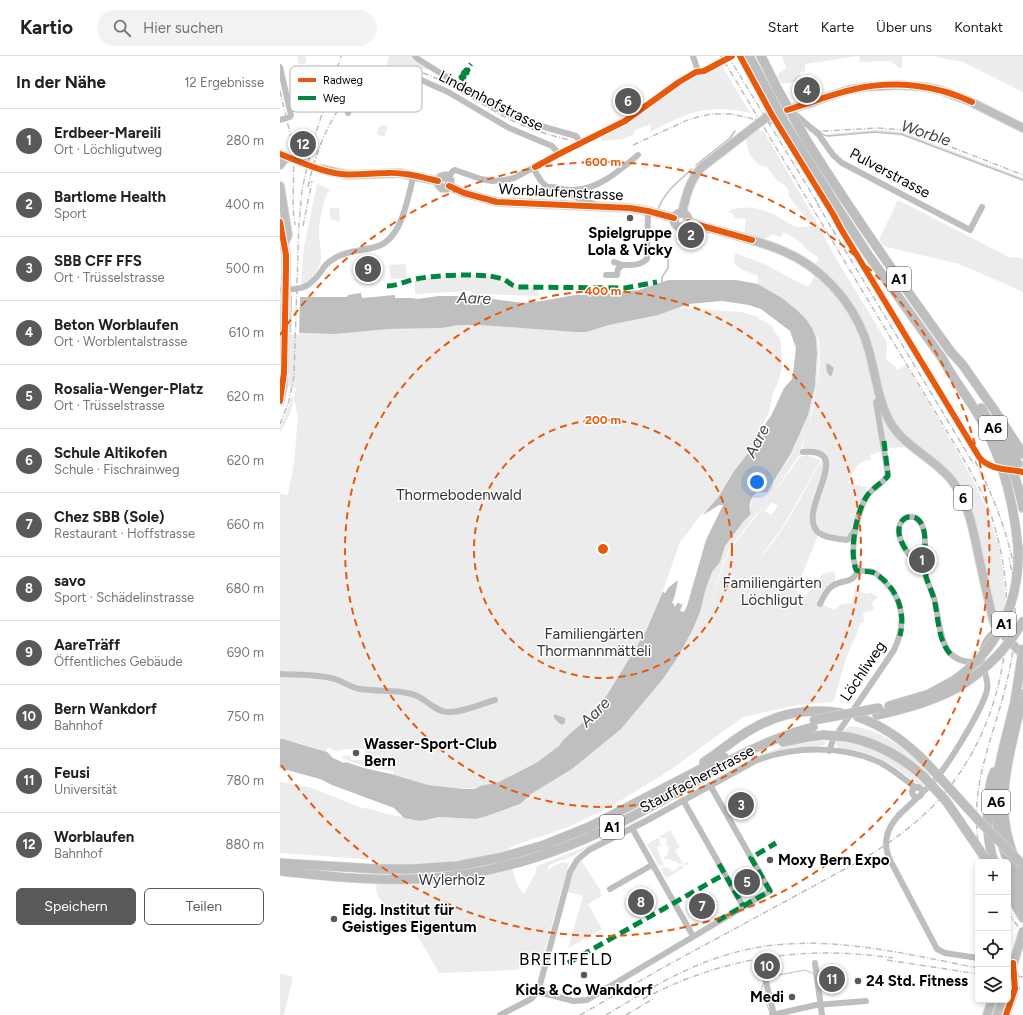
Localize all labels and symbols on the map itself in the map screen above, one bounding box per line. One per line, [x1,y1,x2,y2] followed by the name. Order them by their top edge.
[290,66,422,112] legend
[436,67,546,135] street label: Lindenhofstrasse
[323,74,363,87] text: Radweg
[794,75,820,105] pin: 4
[615,86,641,116] pin: 6
[323,92,346,105] text: Weg
[899,116,953,150] water label: Worble
[290,129,316,159] pin: 12
[847,144,933,202] street label: Pulverstrasse
[585,155,621,169] text: 600 m
[498,180,624,204] street label: Worblaufenstrasse
[625,213,635,223] marker: Spielgruppe Lola & Vicky
[678,220,704,250] pin: 2
[588,224,673,259] place label: Spielgruppe Lola & Vicky
[355,254,381,284] pin: 9
[887,267,911,291] road number: A1
[585,284,621,298] text: 400 m
[455,288,492,308] water label: Aare
[585,413,621,427] text: 200 m
[979,416,1007,440] road number: A6
[740,421,773,462] water label: Aare
[747,472,767,492] your location
[396,486,522,504] park label: Thormebodenwald
[954,486,972,510] road number: 6
[596,542,610,556] centre of rings
[909,545,935,575] pin: 1
[723,574,822,609] park label: Familiengärten Löchligut
[992,612,1016,636] road number: A1
[537,625,651,660] park label: Familiengärten Thormannmätteli
[836,638,890,704] street label: Löchliweg
[575,693,614,732] water label: Aare
[364,735,497,770] place label: Wasser-Sport-Club Bern
[637,741,757,817] street label: Stauffacherstrasse
[351,748,361,758] marker: Wasser-Sport-Club Bern
[728,790,754,820] pin: 3
[982,790,1010,814] road number: A6
[600,815,624,839] road number: A1
[778,851,890,869] place label: Moxy Bern Expo
[765,855,775,865] marker: Moxy Bern Expo
[734,867,760,897] pin: 5
[419,871,485,889] park label: Wylerholz
[628,887,654,917] pin: 8
[689,891,715,921] pin: 7
[342,901,476,936] place label: Eidg. Institut für Geistiges Eigentum
[329,914,339,924] marker: Eidg. Institut für Geistiges Eigentum
[519,949,613,969] district label: BREITFELD
[754,951,780,981] pin: 10
[819,964,845,994] pin: 11
[579,970,589,980] marker: Kids & Co Wankdorf
[866,972,968,990] place label: 24 Std. Fitness
[853,976,863,986] marker: 24 Std. Fitness
[515,981,653,999] place label: Kids & Co Wankdorf
[750,988,784,1006] place label: Medi
[787,992,797,1002] marker: Medi

